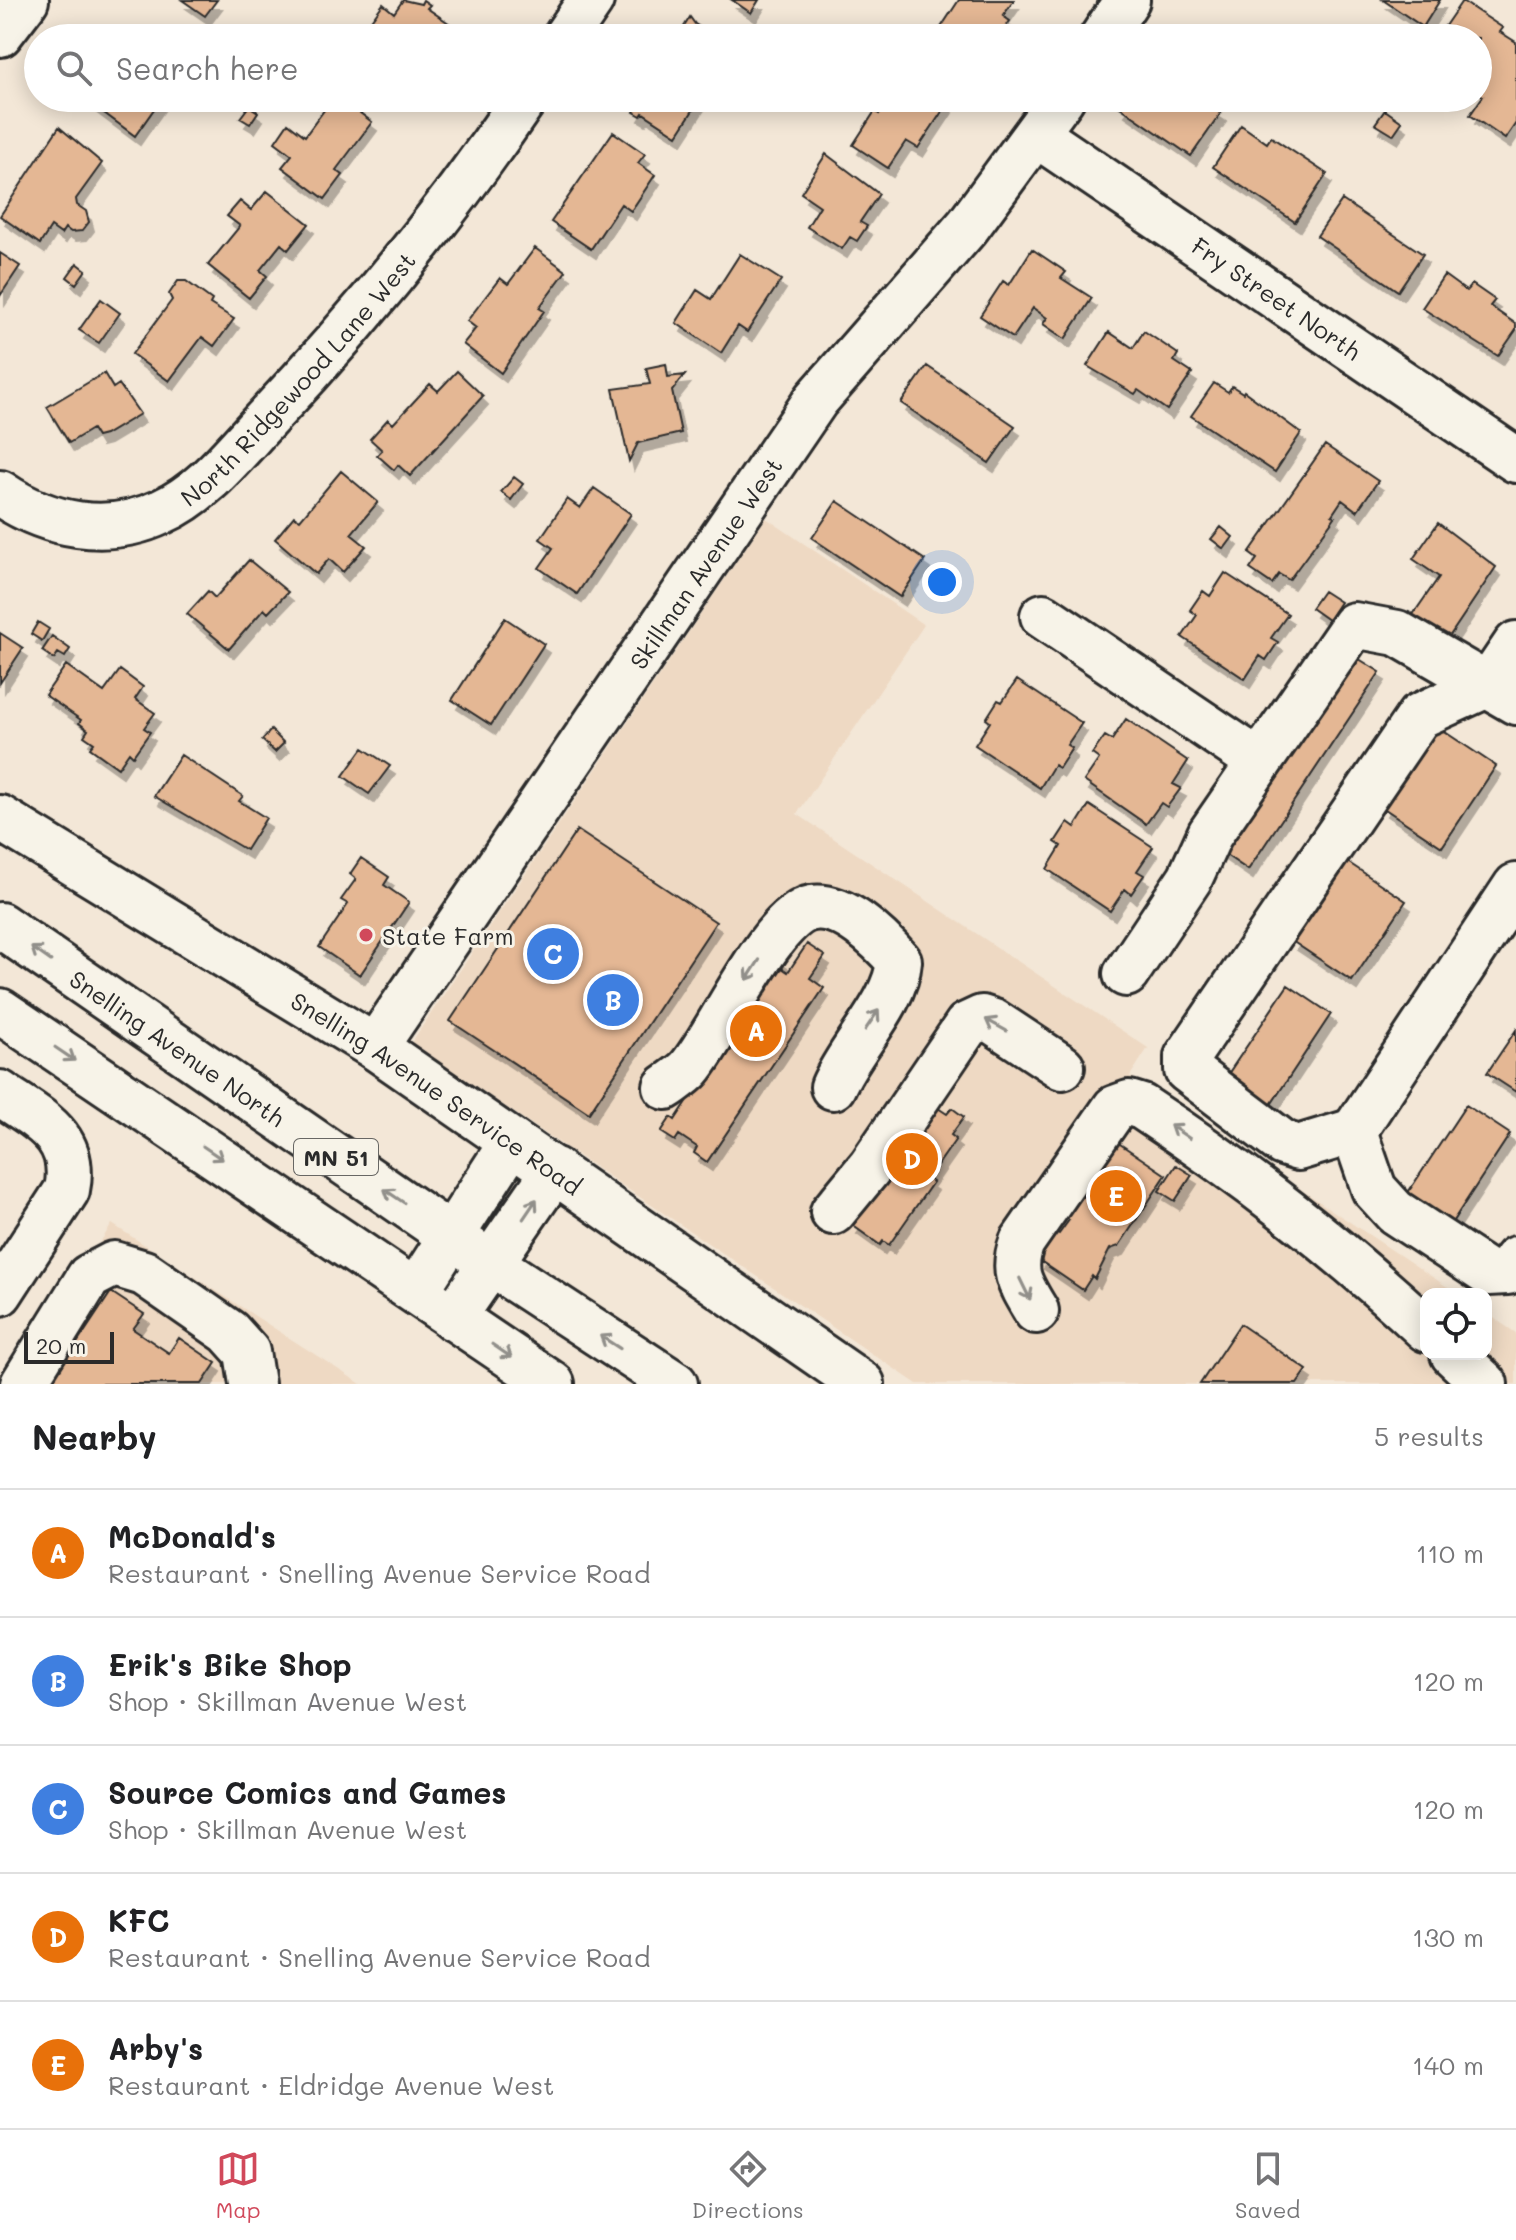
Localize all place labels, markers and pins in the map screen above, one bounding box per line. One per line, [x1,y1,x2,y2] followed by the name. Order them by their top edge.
[382,920,514,951] place label: State Farm
[527,924,579,984] pin: C
[357,926,375,944] marker: State Farm
[587,970,639,1030] pin: B
[730,1001,782,1061] pin: A
[886,1129,938,1189] pin: D
[1090,1166,1142,1226] pin: E

